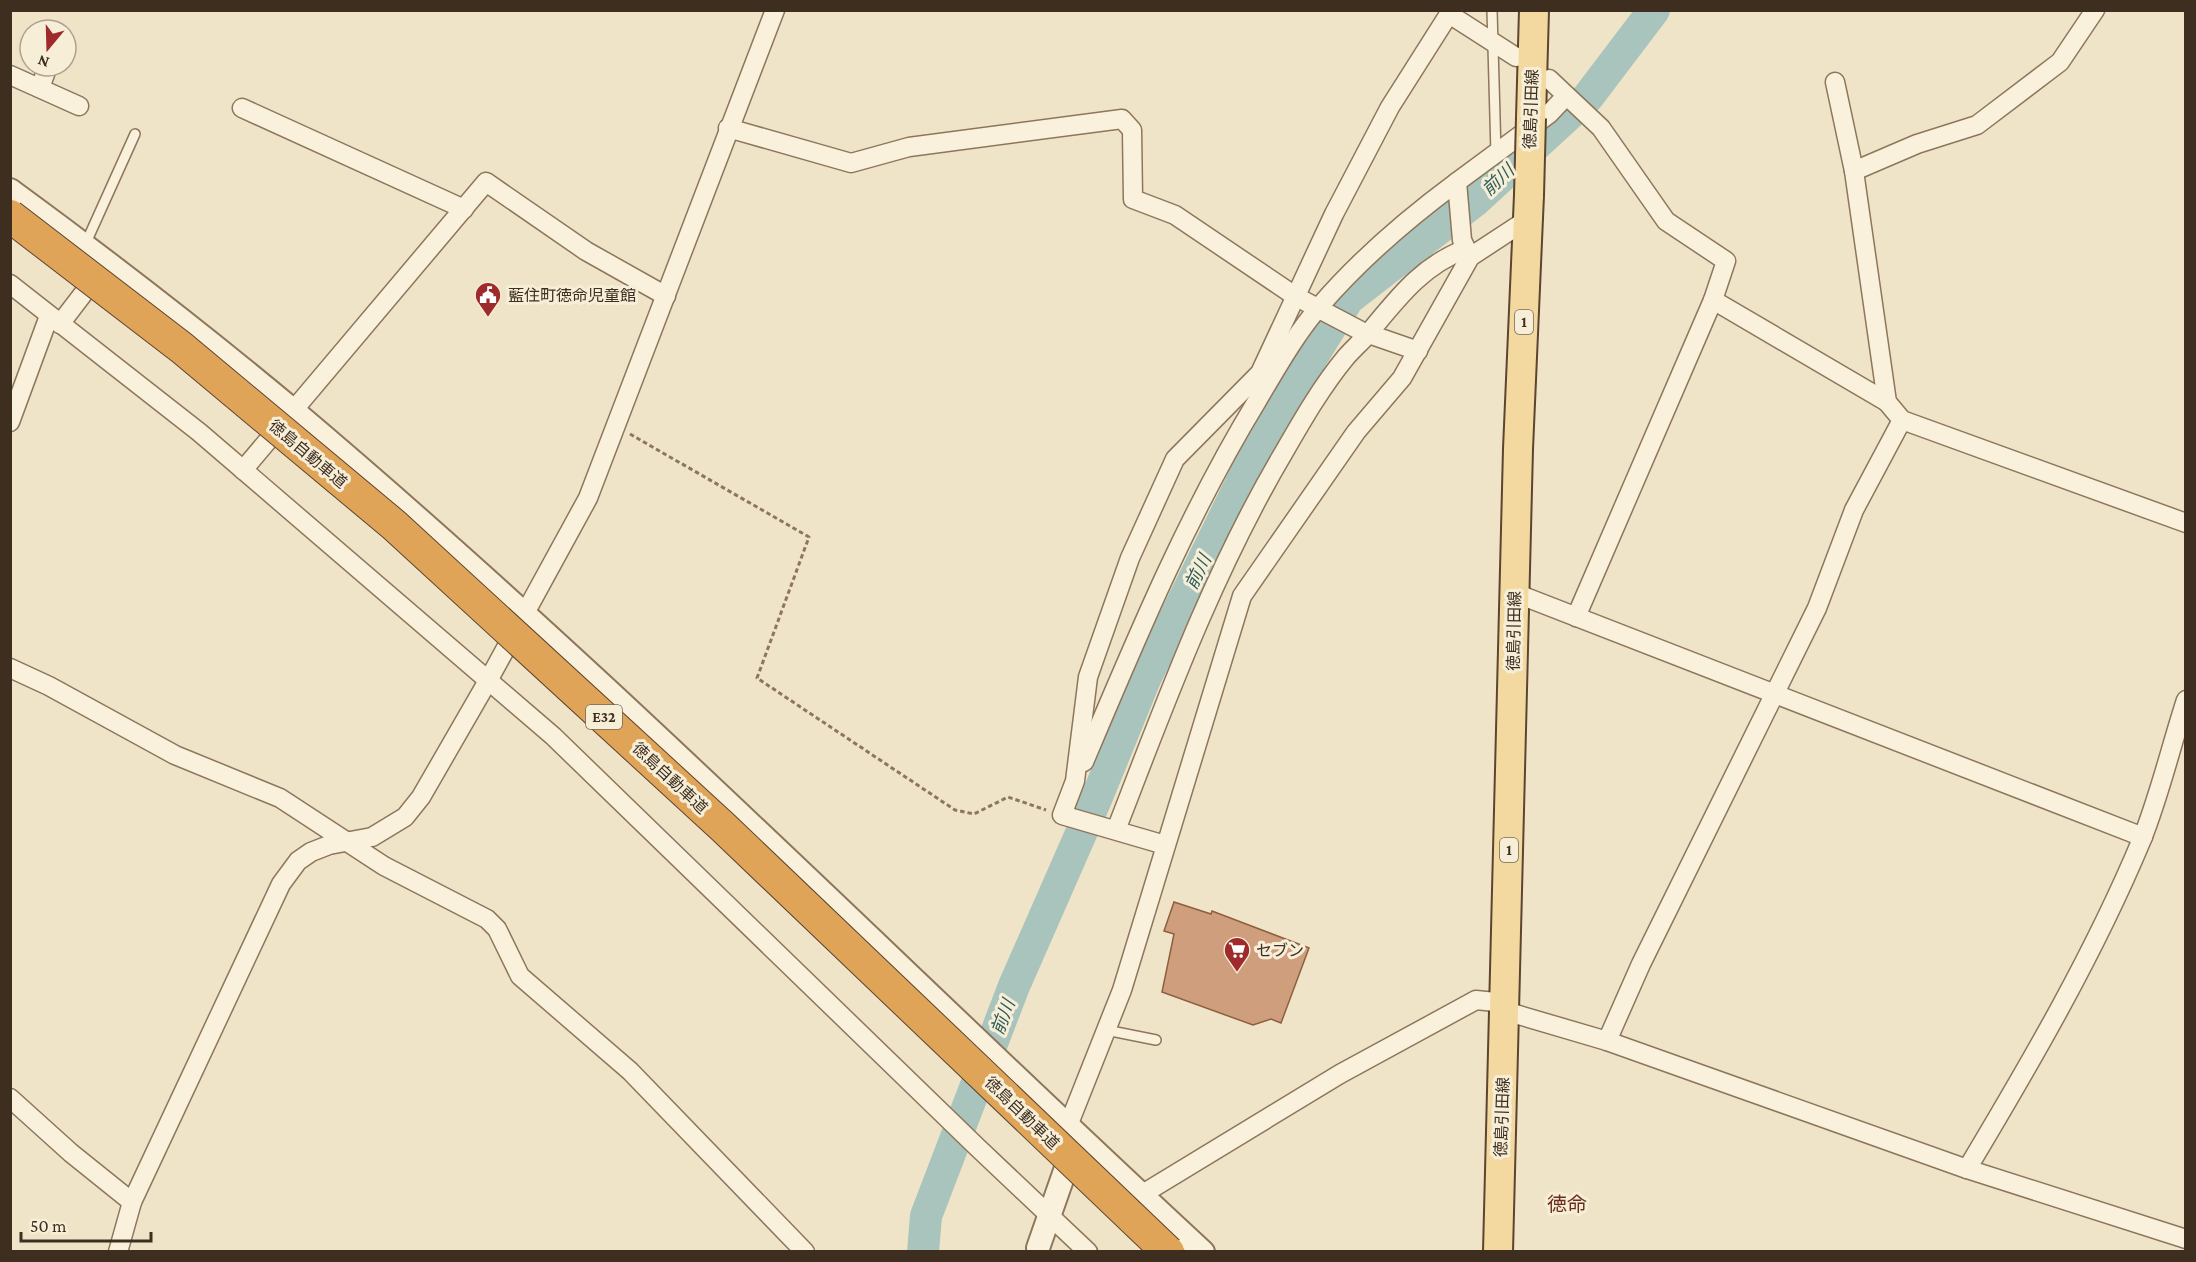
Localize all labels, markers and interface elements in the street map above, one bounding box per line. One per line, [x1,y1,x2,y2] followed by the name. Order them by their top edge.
[18,18,78,78] north arrow
[35,52,51,72] text: N
[1521,69,1541,149] street label: 徳島引田線
[1478,159,1519,200] water label: 前川
[473,280,503,318] public building icon: 藍住町徳命児童館
[508,287,636,304] place label: 藍住町徳命児童館
[1515,310,1533,334] road number: 1
[266,417,350,491] street label: 徳島自動車道
[1181,550,1216,593] water label: 前川
[1505,591,1523,671] street label: 徳島引田線
[586,705,622,729] road number: E32
[629,739,711,817] street label: 徳島自動車道
[1500,838,1518,862] road number: 1
[1222,935,1252,973] supermarket icon: セブン
[1256,942,1304,959] place label: セブン
[987,995,1020,1037] water label: 前川
[982,1074,1062,1152] street label: 徳島自動車道
[1492,1077,1512,1157] street label: 徳島引田線
[1547,1193,1587,1215] district label: 徳命
[21,1205,152,1243] scale bar
[30,1216,67,1236] text: 50 m

